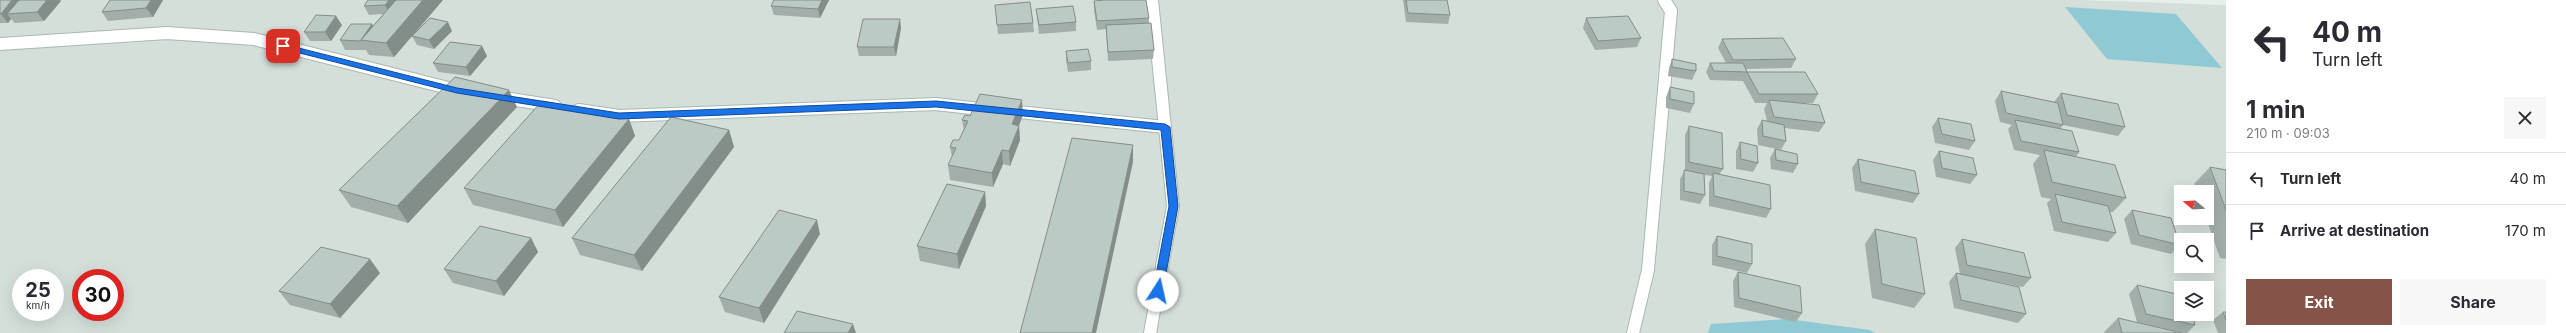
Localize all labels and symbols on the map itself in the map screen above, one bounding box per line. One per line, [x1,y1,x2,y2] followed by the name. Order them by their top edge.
[266,29,300,63] pin
[2174,185,2214,225] north arrow
[72,269,124,321] speed limit sign: 30
[1137,270,1179,312] position arrow

